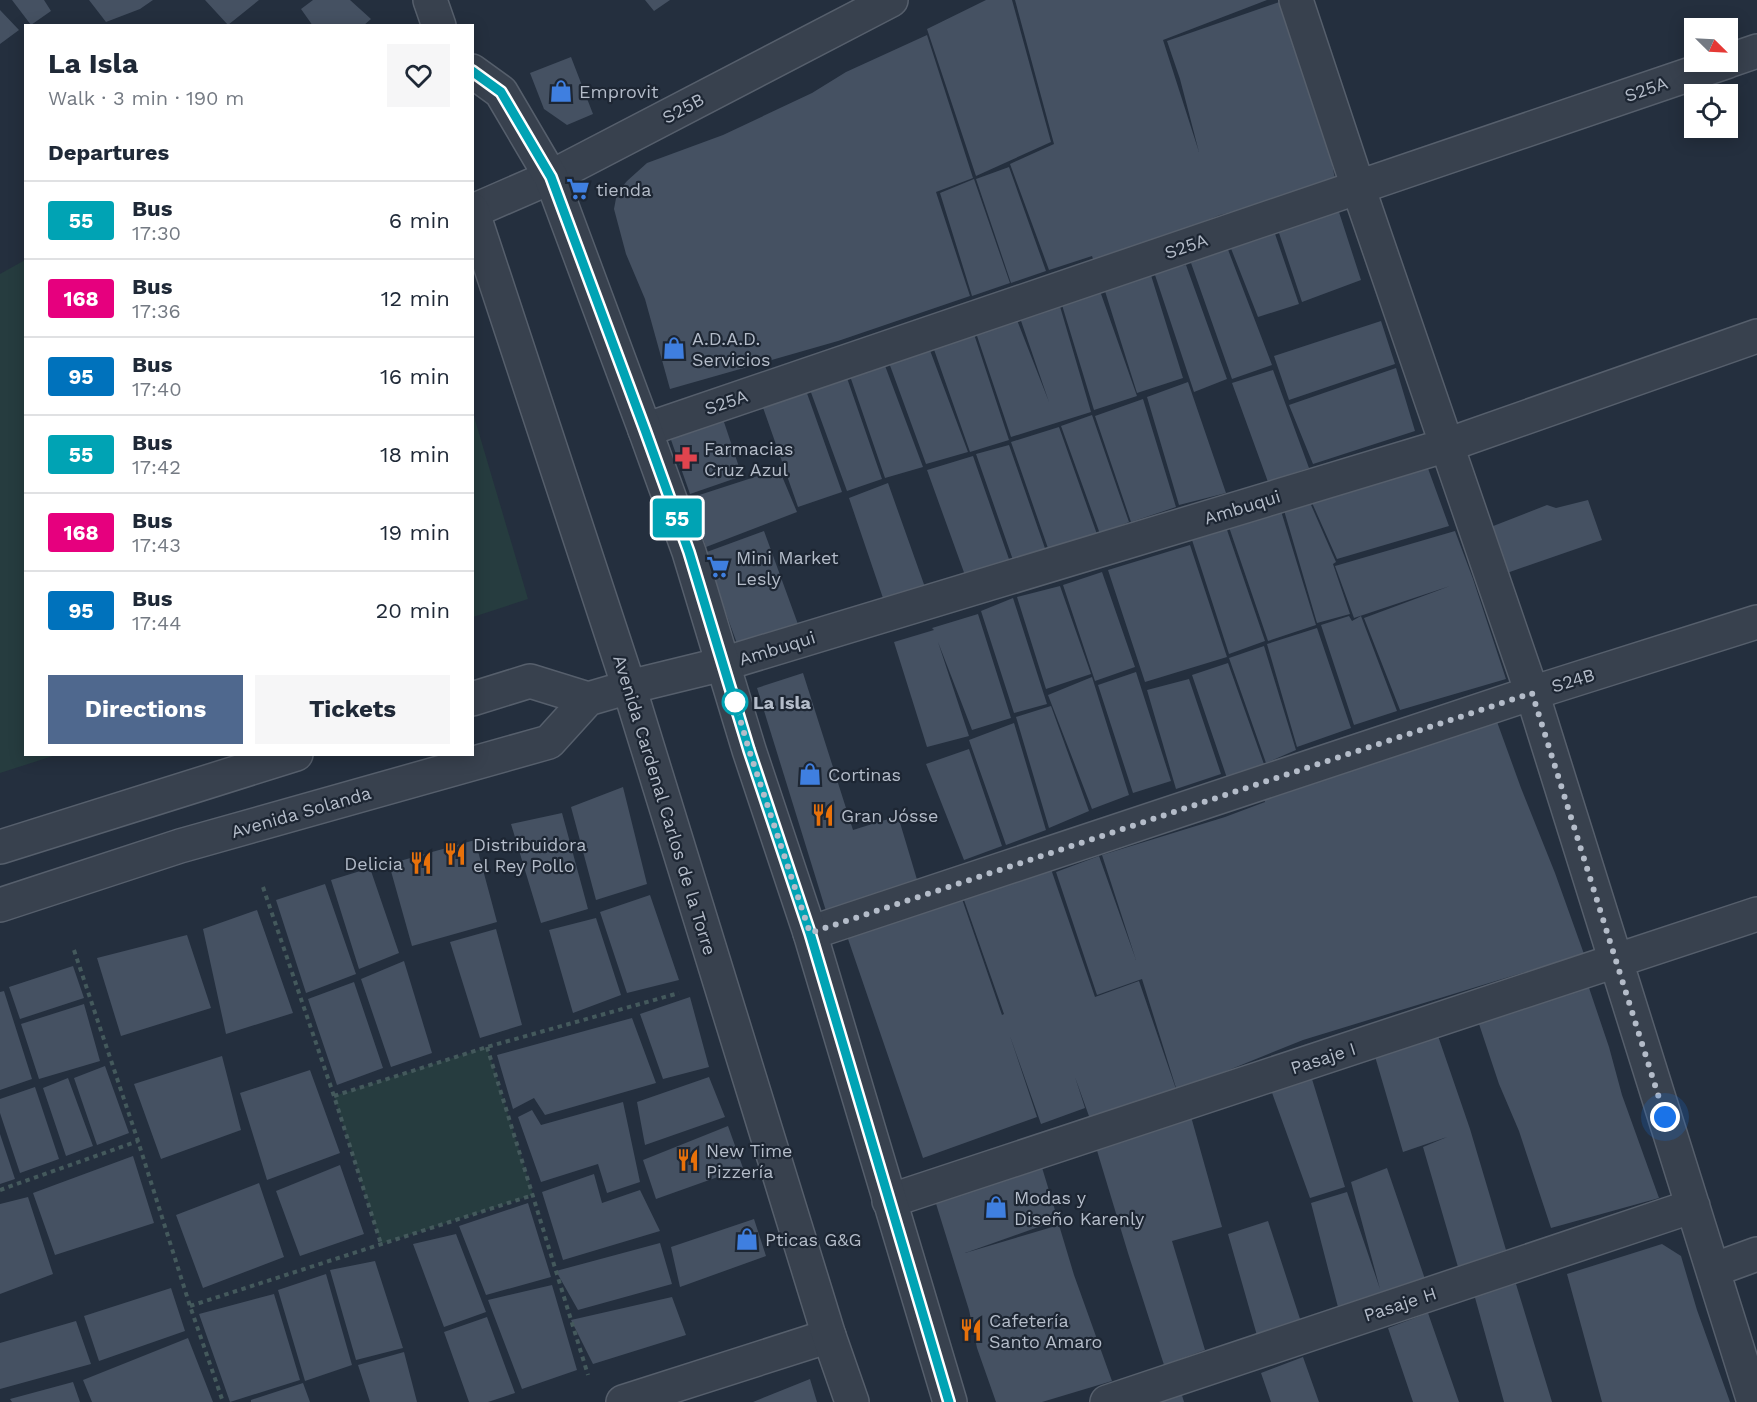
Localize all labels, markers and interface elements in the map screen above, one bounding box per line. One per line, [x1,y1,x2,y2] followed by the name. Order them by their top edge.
[1684,18,1738,72] north arrow
[1684,18,1738,138] map controls
[387,44,450,107] button: heart
[48,47,138,80] text: La Isla
[1622,72,1671,106] street label: S25A
[548,78,574,104] shop icon: Emprovit
[579,81,659,102] place label: Emprovit
[1684,84,1738,138] button: locate
[48,86,244,110] text: Walk · 3 min · 190 m
[659,88,707,128] street label: S25B
[48,140,169,165] text: Departures
[565,176,591,202] supermarket icon: tienda
[596,179,651,200] place label: tienda
[132,196,172,221] text: Bus
[69,208,93,233] text: 55
[389,208,450,233] text: 6 min
[132,221,181,245] text: 17:30
[1162,229,1211,263] street label: S25A
[132,274,172,299] text: Bus
[63,286,99,311] text: 168
[381,286,450,311] text: 12 min
[132,299,181,323] text: 17:36
[692,328,771,370] place label: A.D.A.D. Servicios
[661,335,687,361] shop icon: A.D.A.D. Servicios
[132,352,172,377] text: Bus
[68,364,94,389] text: 95
[380,364,450,389] text: 16 min
[132,377,182,401] text: 17:40
[702,385,751,419] street label: S25A
[132,430,172,455] text: Bus
[704,438,793,480] place label: Farmacias Cruz Azul
[69,442,93,467] text: 55
[380,442,450,467] text: 18 min
[673,445,699,471] pharmacy icon: Farmacias Cruz Azul
[132,455,181,479] text: 17:42
[1201,485,1283,529] street label: Ambuqui
[650,498,704,538] line badge: 55
[665,506,689,531] text: 55
[132,508,172,533] text: Bus
[63,520,99,545] text: 168
[380,520,450,545] text: 19 min
[132,533,181,557] text: 17:43
[736,547,839,589] place label: Mini Market Lesly
[705,554,731,580] supermarket icon: Mini Market Lesly
[132,586,172,611] text: Bus
[68,598,94,623] text: 95
[376,598,450,623] text: 20 min
[132,611,181,635] text: 17:44
[736,626,818,670] street label: Ambuqui
[609,652,721,958] street label: Avenida Cardenal Carlos de la Torre
[1549,663,1597,697] street label: S24B
[48,675,243,744] button: Directions
[255,675,450,744] button: Tickets
[722,689,748,715] marker: La Isla
[753,692,812,713] place label: La Isla
[797,761,823,787] shop icon: Cortinas
[828,764,901,785] place label: Cortinas
[229,782,373,842] street label: Avenida Solanda
[810,802,836,828] restaurant icon: Gran Jósse
[841,805,938,826] place label: Gran Jósse
[473,834,586,876] place label: Distribuidora el Rey Pollo
[442,841,468,867] restaurant icon: Distribuidora el Rey Pollo
[408,850,434,876] restaurant icon: Delicia
[344,853,403,874] place label: Delicia
[1288,1038,1358,1078] street label: Pasaje I
[1650,1102,1680,1132] your location
[706,1140,792,1182] place label: New Time Pizzería
[675,1147,701,1173] restaurant icon: New Time Pizzería
[1014,1187,1145,1229] place label: Modas y Diseño Karenly
[983,1194,1009,1220] shop icon: Modas y Diseño Karenly
[734,1226,760,1252] shop icon: Pticas G&G
[765,1229,861,1250] place label: Pticas G&G
[1361,1282,1439,1326] street label: Pasaje H
[989,1310,1102,1352] place label: Cafetería Santo Amaro
[958,1317,984,1343] restaurant icon: Cafetería Santo Amaro

